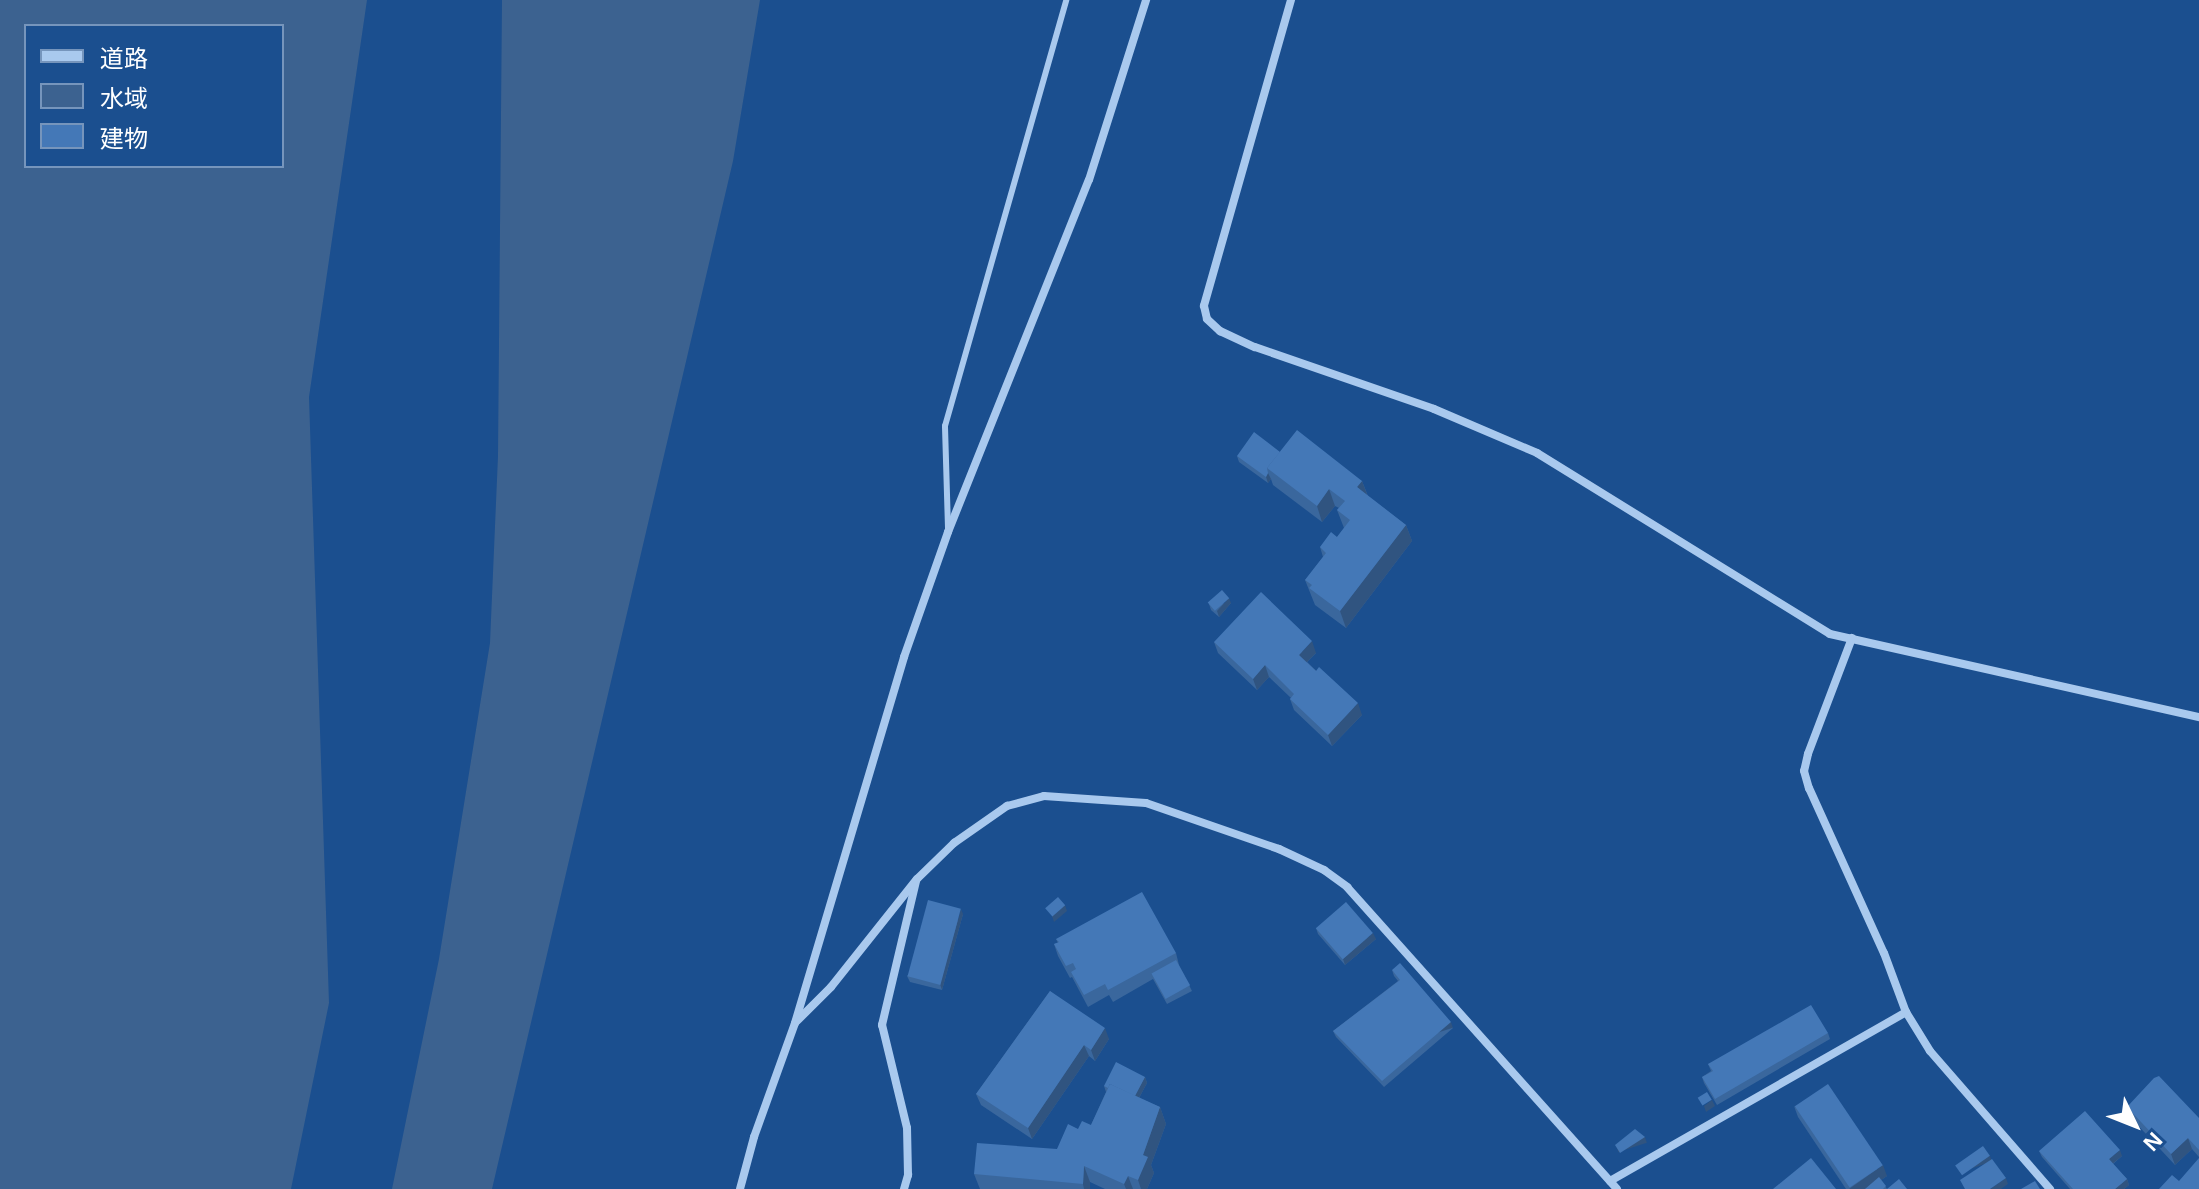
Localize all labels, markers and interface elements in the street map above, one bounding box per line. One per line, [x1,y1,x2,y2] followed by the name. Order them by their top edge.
[24,24,284,168] legend
[100,45,148,72] text: 道路
[100,85,148,112] text: 水域
[100,125,148,152] text: 建物
[2095,1085,2175,1165] north arrow
[2138,1127,2167,1156] text: N

